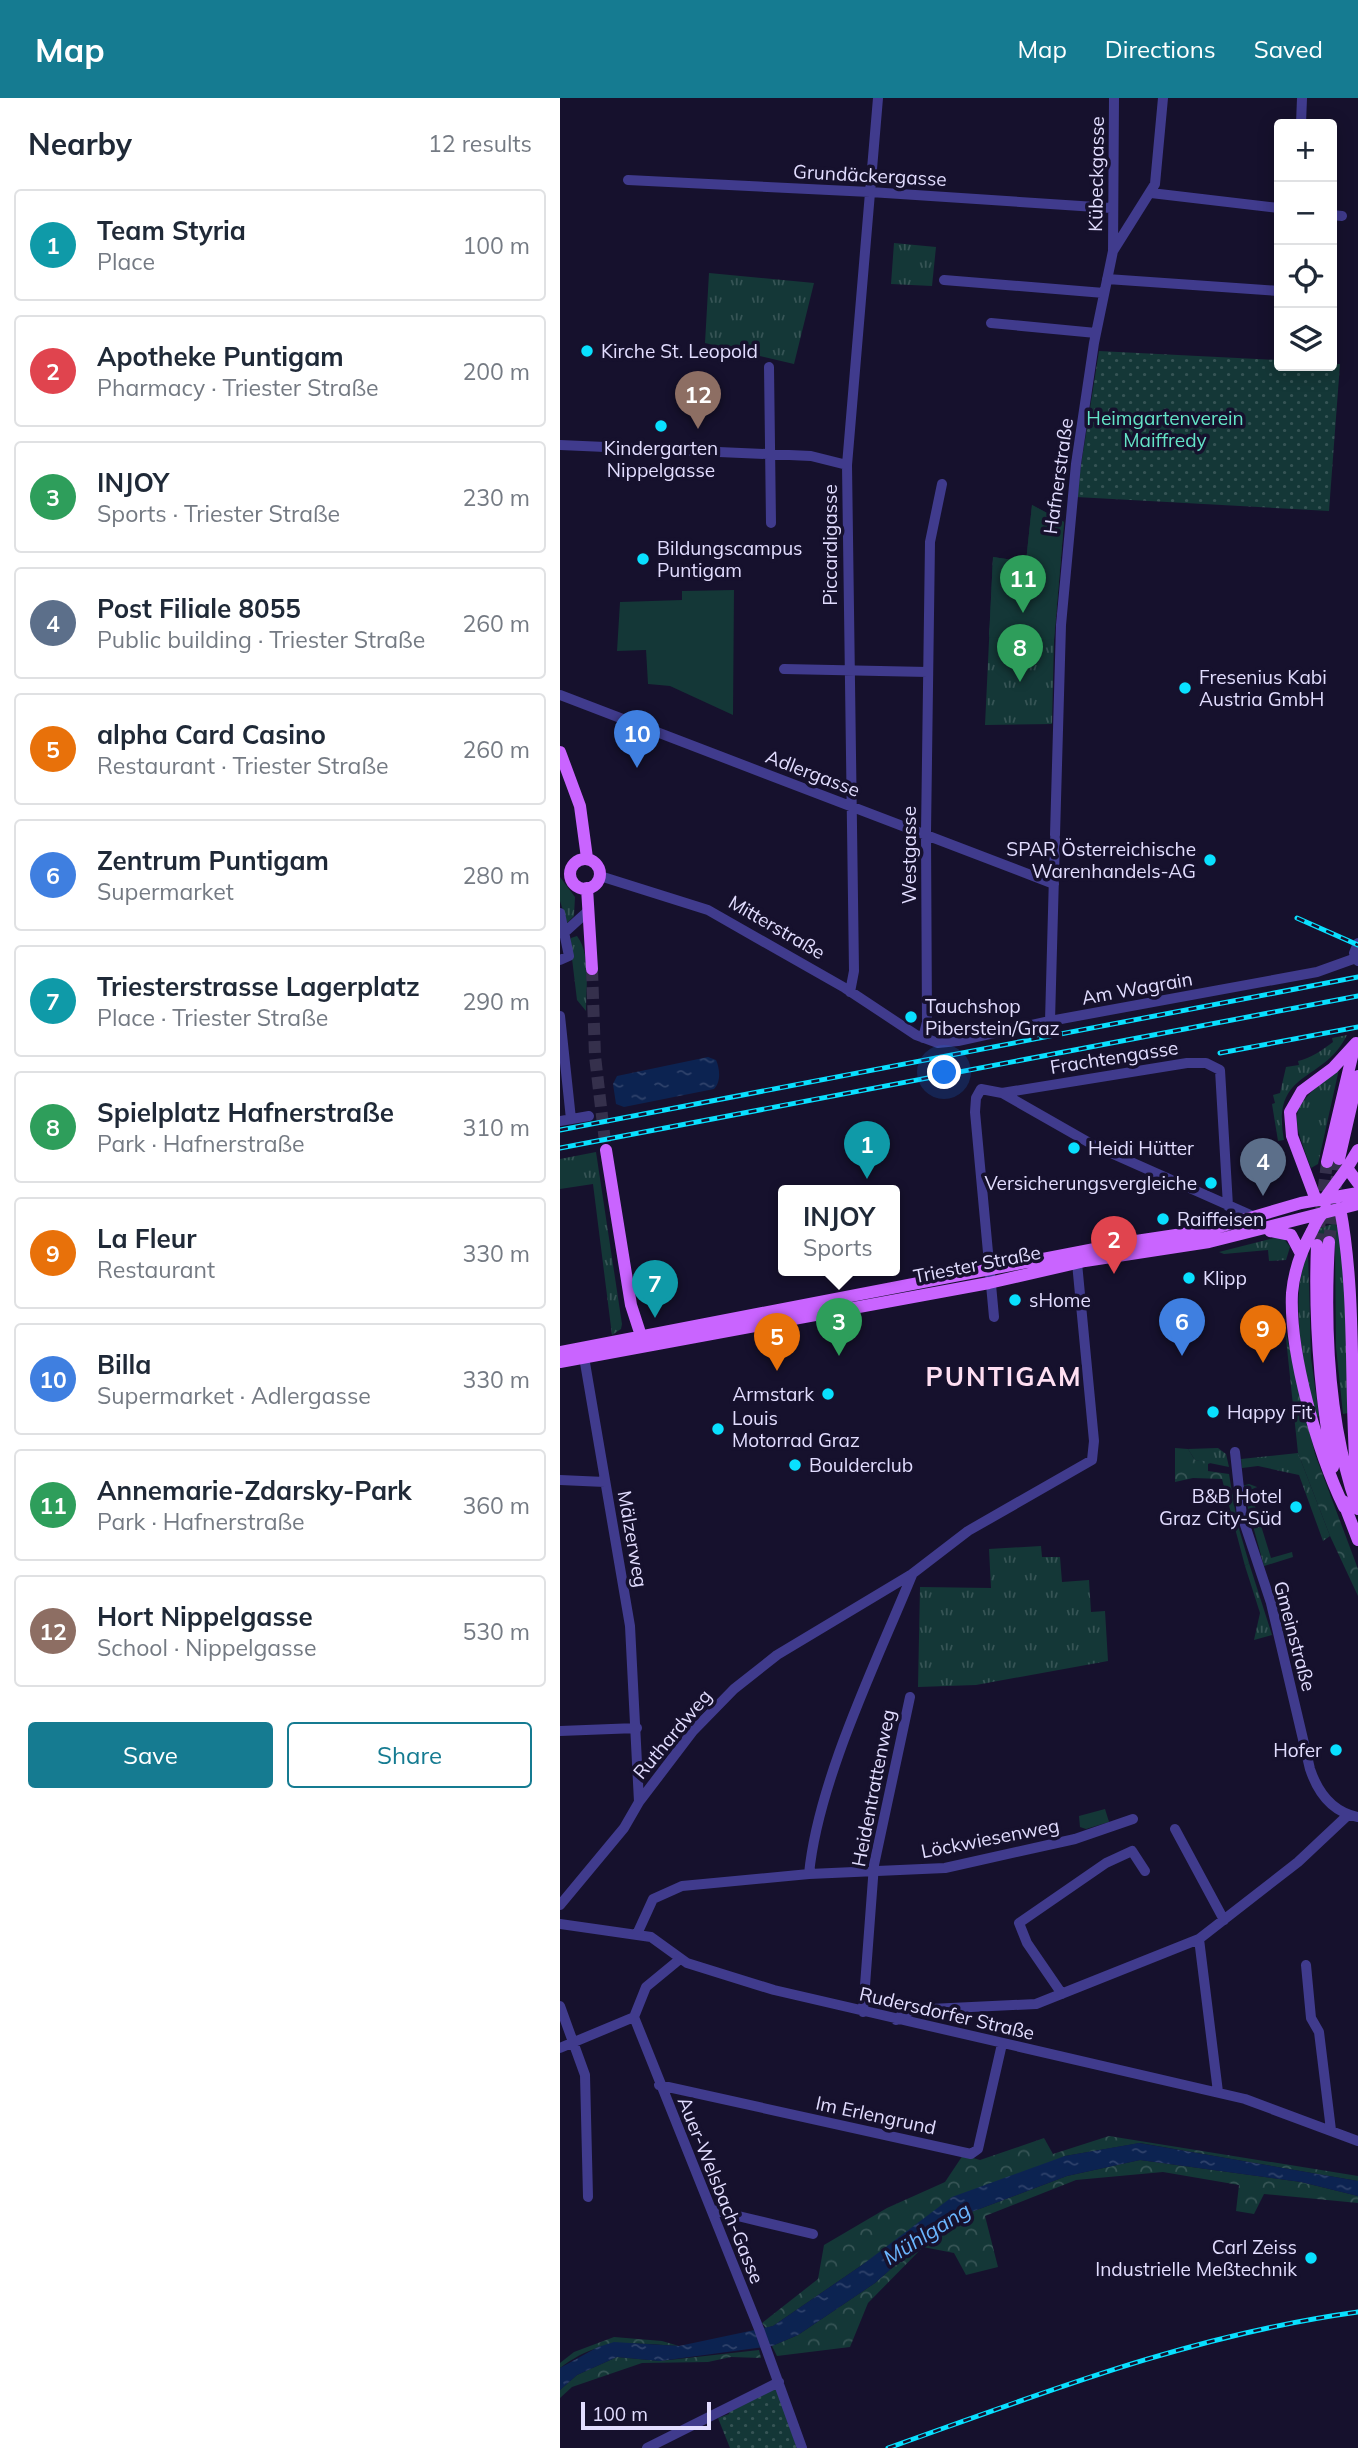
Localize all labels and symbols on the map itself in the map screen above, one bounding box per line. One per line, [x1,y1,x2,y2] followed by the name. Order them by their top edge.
[1083,116,1109,232] street label: Kübeckgasse
[793,159,947,191] street label: Grundäckergasse
[601,339,758,363] place label: Kirche St. Leopold
[579,343,595,359] marker: Kirche St. Leopold
[675,371,721,429] pin: 12
[1086,406,1244,452] park label: Heimgartenverein Maiffredy
[1038,416,1078,536] street label: Hafnerstraße
[653,418,669,434] marker: Kindergarten Nippelgasse
[604,436,718,482] place label: Kindergarten Nippelgasse
[818,484,842,606] street label: Piccardigasse
[657,536,803,582] place label: Bildungscampus Puntigam
[635,551,651,567] marker: Bildungscampus Puntigam
[1000,555,1046,613] pin: 11
[997,624,1043,682] pin: 8
[1199,665,1327,711] place label: Fresenius Kabi Austria GmbH
[1177,680,1193,696] marker: Fresenius Kabi Austria GmbH
[614,710,660,768] pin: 10
[763,744,863,802] street label: Adlergasse
[897,806,921,904] street label: Westgasse
[1006,837,1196,883] place label: SPAR Österreichische Warenhandels-AG
[1202,852,1218,868] marker: SPAR Österreichische Warenhandels-AG
[724,890,830,964] street label: Mitterstraße
[1080,966,1194,1010] street label: Am Wagrain
[925,994,1060,1040] place label: Tauchshop Piberstein/Graz
[903,1009,919,1025] marker: Tauchshop Piberstein/Graz
[1048,1035,1180,1079] street label: Frachtengasse
[927,1055,961,1089] your location
[844,1121,890,1179] pin: 1
[1088,1136,1194,1160] place label: Heidi Hütter
[1240,1138,1286,1196] pin: 4
[1066,1140,1082,1156] marker: Heidi Hütter
[984,1171,1197,1195] place label: Versicherungsvergleiche
[1203,1175,1219,1191] marker: Versicherungsvergleiche
[1177,1207,1264,1231] place label: Raiffeisen
[1155,1211,1171,1227] marker: Raiffeisen
[1091,1216,1137,1274] pin: 2
[911,1240,1043,1288] street label: Triester Straße
[632,1260,678,1318] pin: 7
[1203,1266,1247,1290] place label: Klipp
[1181,1270,1197,1286] marker: Klipp
[1029,1288,1091,1312] place label: sHome
[1007,1292,1023,1308] marker: sHome
[816,1298,862,1356] pin: 3
[1159,1298,1205,1356] pin: 6
[1240,1305,1286,1363] pin: 9
[754,1313,800,1371] pin: 5
[925,1360,1083,1393] district label: PUNTIGAM
[732,1382,814,1406] place label: Armstark
[820,1386,836,1402] marker: Armstark
[1227,1400,1313,1424] place label: Happy Fit
[1205,1404,1221,1420] marker: Happy Fit
[732,1406,860,1452] place label: Louis Motorrad Graz
[710,1421,726,1437] marker: Louis Motorrad Graz
[809,1453,913,1477] place label: Boulderclub
[787,1457,803,1473] marker: Boulderclub
[1159,1484,1282,1530] place label: B&B Hotel Graz City-Süd
[613,1489,653,1589] street label: Mälzerweg
[1288,1499,1304,1515] marker: B&B Hotel Graz City-Süd
[1269,1578,1321,1694] street label: Gmeinstraße
[628,1684,716,1784] street label: Ruthardweg
[846,1707,900,1869] street label: Heidentrattenweg
[1273,1738,1322,1762] place label: Hofer
[1328,1742,1344,1758] marker: Hofer
[919,1813,1061,1863] street label: Löckwiesenweg
[857,1981,1037,2045] street label: Rudersdorfer Straße
[814,2091,938,2139] street label: Im Erlengrund
[673,2093,769,2287] street label: Auer-Welsbach-Gasse
[878,2196,975,2270] water label: Mühlgang
[1095,2235,1297,2281] place label: Carl Zeiss Industrielle Meßtechnik
[1303,2250,1319,2266] marker: Carl Zeiss Industrielle Meßtechnik
[581,2399,710,2431] scale bar

